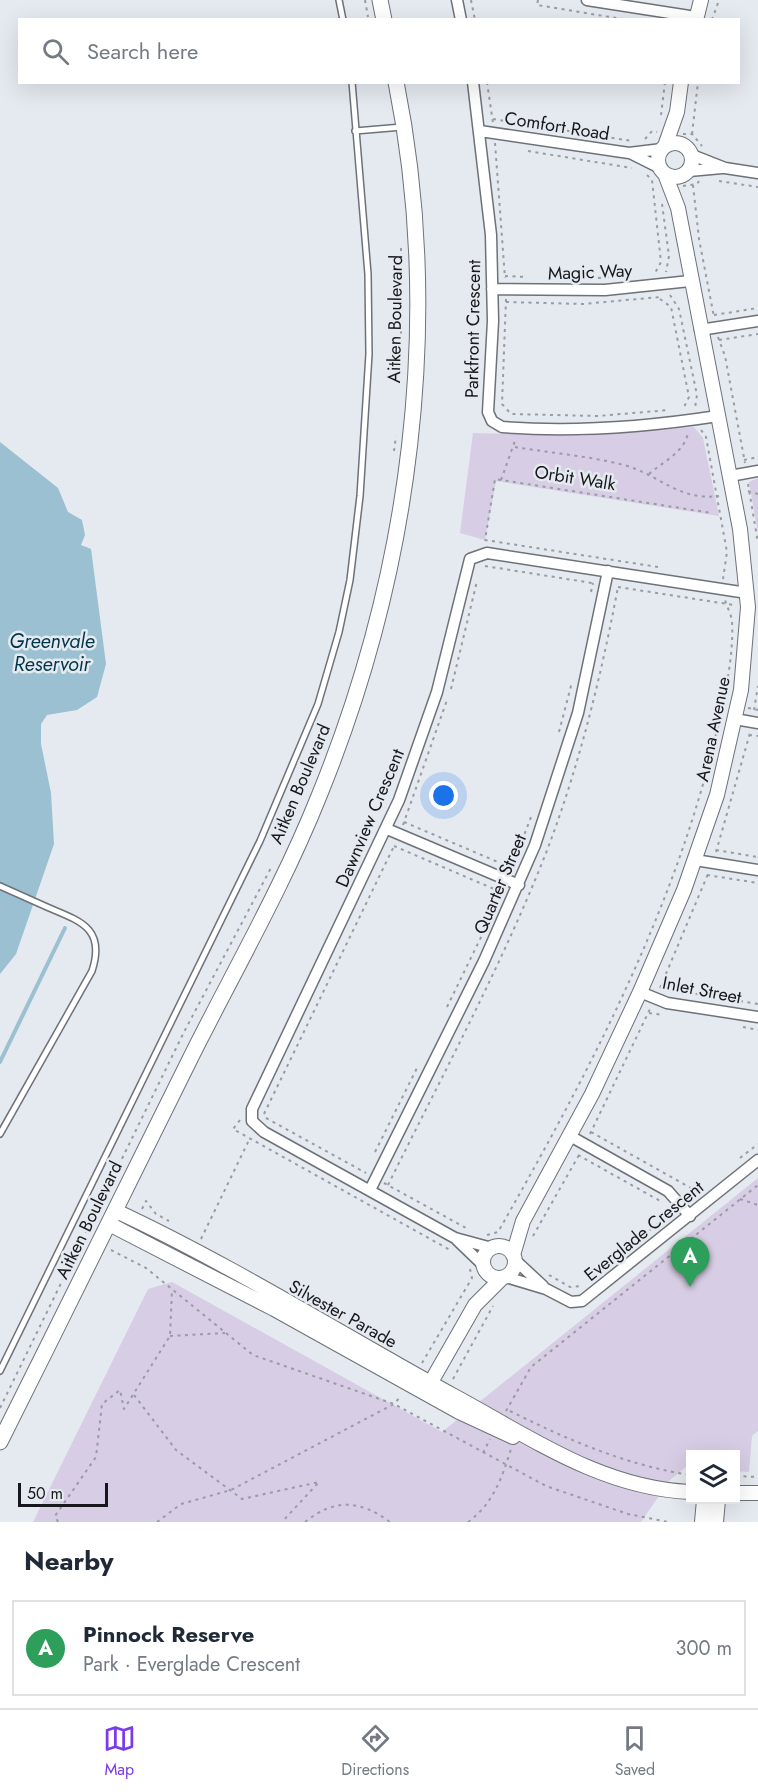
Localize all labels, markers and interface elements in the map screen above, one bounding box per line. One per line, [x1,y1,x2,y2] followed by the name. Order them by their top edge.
[18,18,740,84] search box
[39,35,72,68] icon: search
[87,35,198,67] text: Search here
[503,105,611,147] street label: Comfort Road
[381,255,409,383] street label: Aitken Boulevard
[547,258,633,286] street label: Magic Way
[459,259,487,398] street label: Parkfront Crescent
[533,459,618,497] street label: Orbit Walk
[9,627,95,679] water label: Greenvale Reservoir
[689,674,737,784] street label: Arena Avenue
[263,720,337,848] street label: Aitken Boulevard
[329,744,411,891] street label: Dawnview Crescent
[429,781,458,810] your location
[467,829,533,938] street label: Quarter Street
[660,970,744,1011] street label: Inlet Street
[49,1157,129,1283] street label: Aitken Boulevard
[579,1174,710,1287] street label: Everglade Crescent
[670,1238,710,1287] pin: A
[284,1273,402,1355] street label: Silvester Parade
[686,1450,740,1504] map controls
[686,1450,740,1504] button: layers
[18,1480,108,1508] scale bar
[27,1482,63,1505] text: 50 m
[24,1542,113,1580] text: Nearby
[83,1618,254,1650] text: Pinnock Reserve
[38,1634,53,1663] text: A
[675,1634,732,1663] text: 300 m
[83,1650,300,1679] text: Park · Everglade Crescent
[103,1722,136,1781] tab: Map
[341,1722,409,1781] tab: Directions
[615,1722,655,1781] tab: Saved

